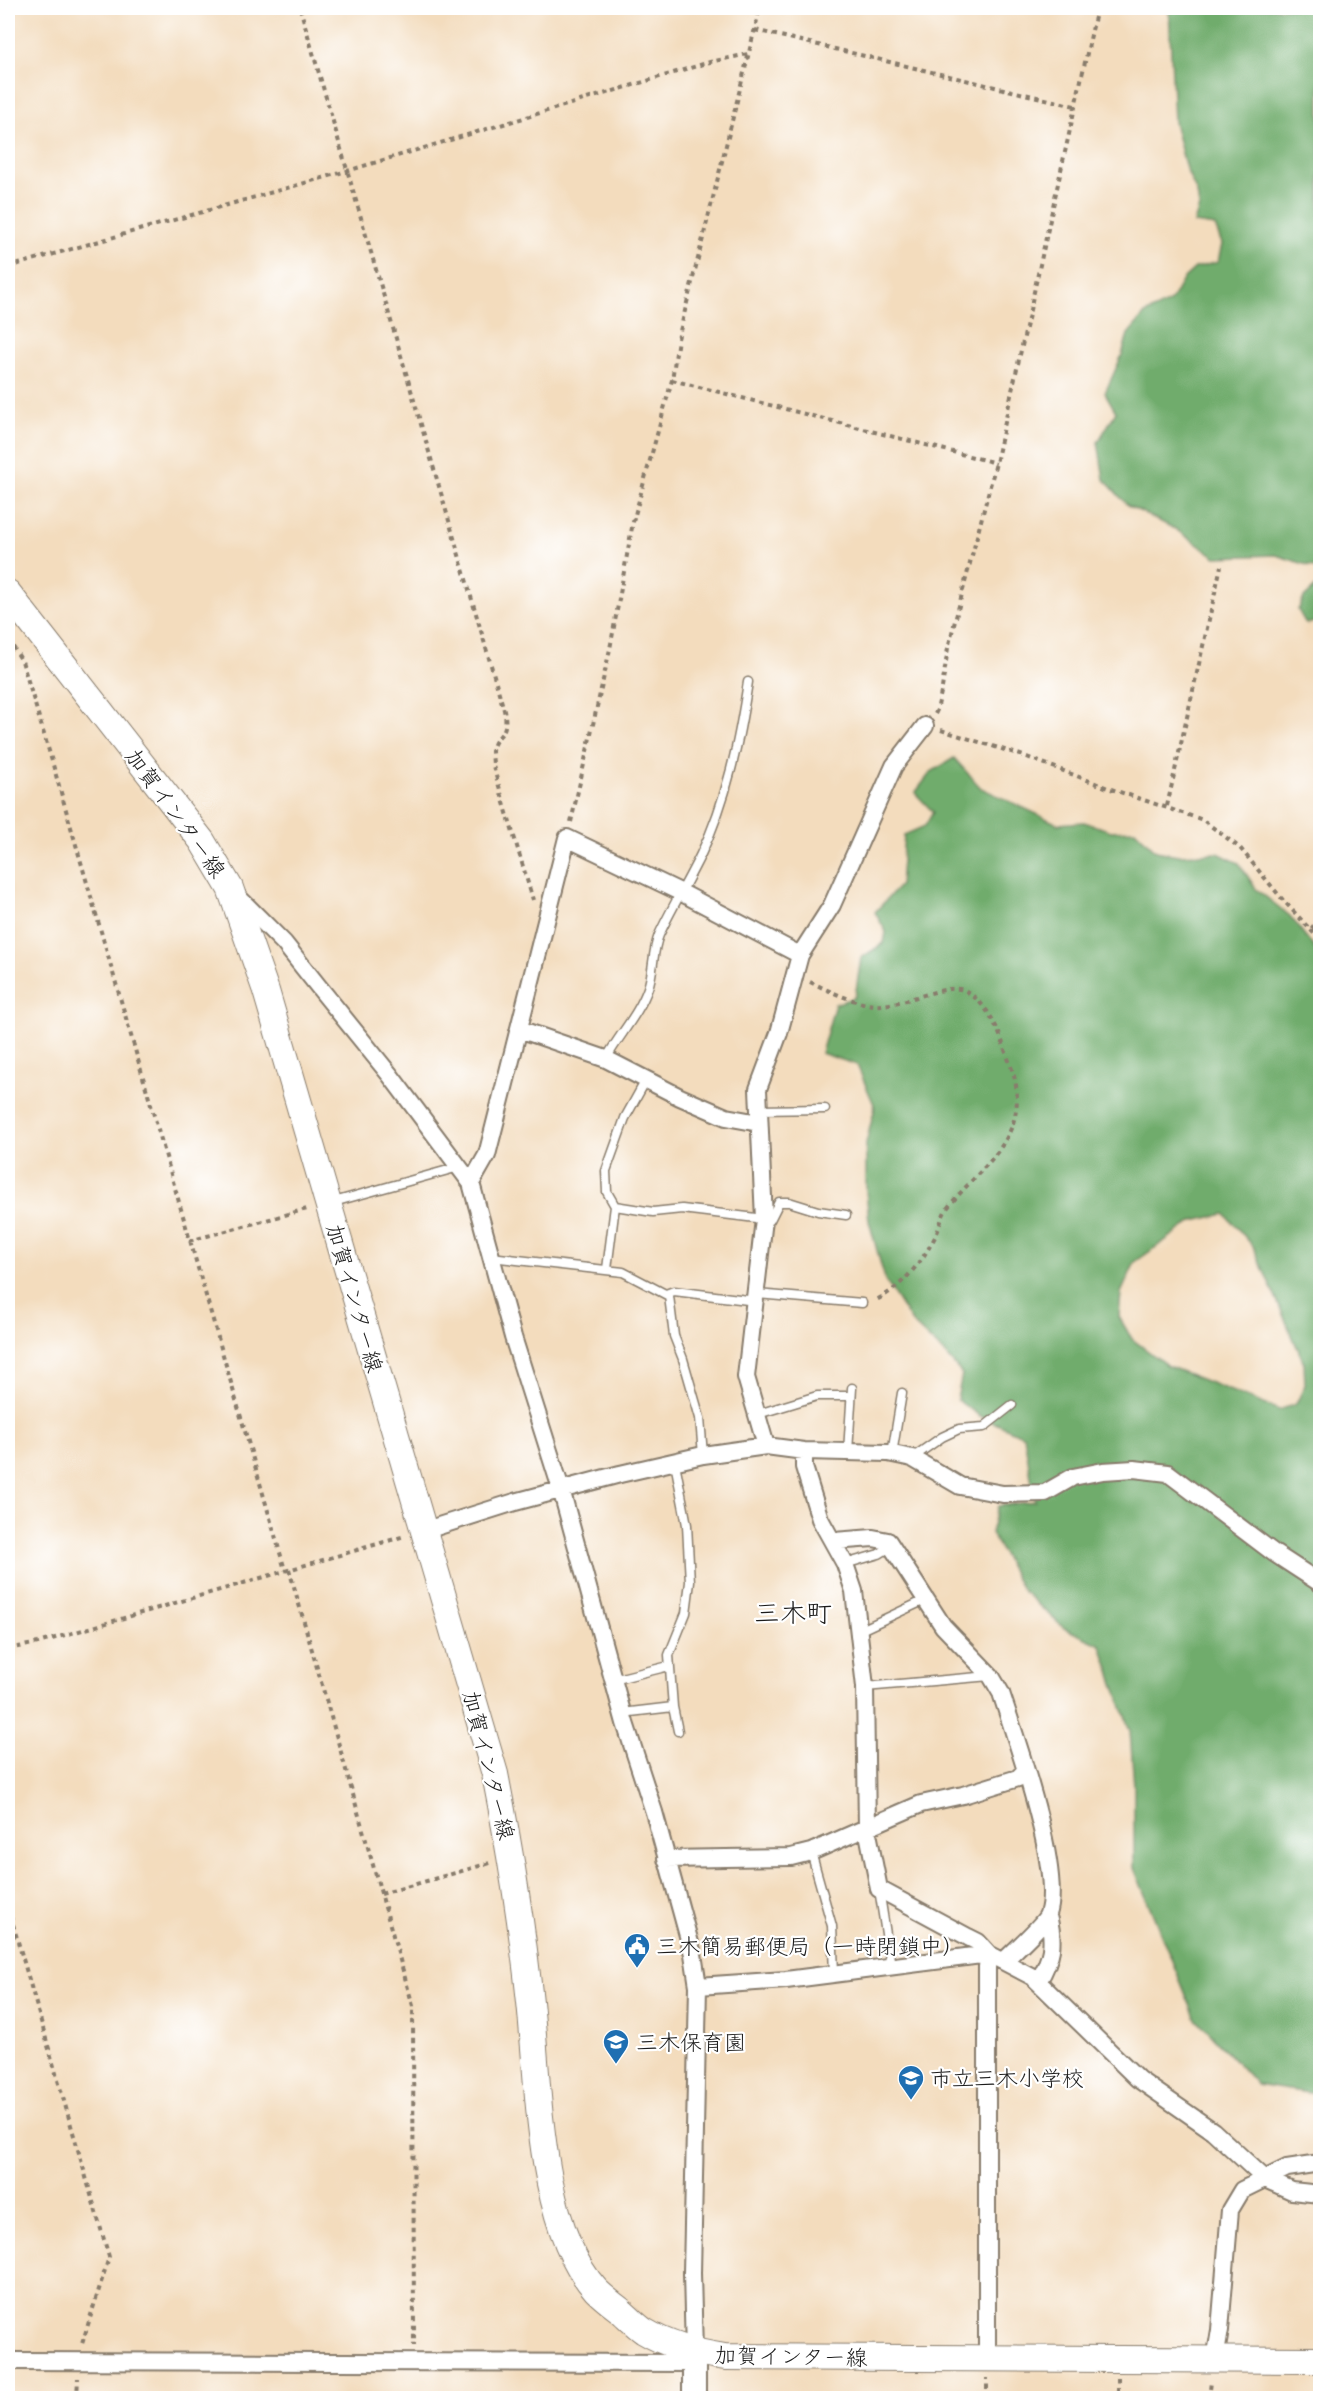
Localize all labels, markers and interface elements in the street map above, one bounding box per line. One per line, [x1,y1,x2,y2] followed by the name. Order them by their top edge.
[117,743,232,885] street label: 加賀インター線
[318,1221,390,1376] street label: 加賀インター線
[754,1596,832,1632] district label: 三木町
[454,1687,521,1843] street label: 加賀インター線
[622,1931,652,1969] public building icon: 三木簡易郵便局（一時閉鎖中）
[656,1932,964,1963] place label: 三木簡易郵便局（一時閉鎖中）
[601,2027,631,2065] school or university icon: 三木保育園
[636,2028,746,2059] place label: 三木保育園
[896,2063,926,2101] school or university icon: 市立三木小学校
[930,2064,1084,2095] place label: 市立三木小学校
[714,2341,868,2374] street label: 加賀インター線

